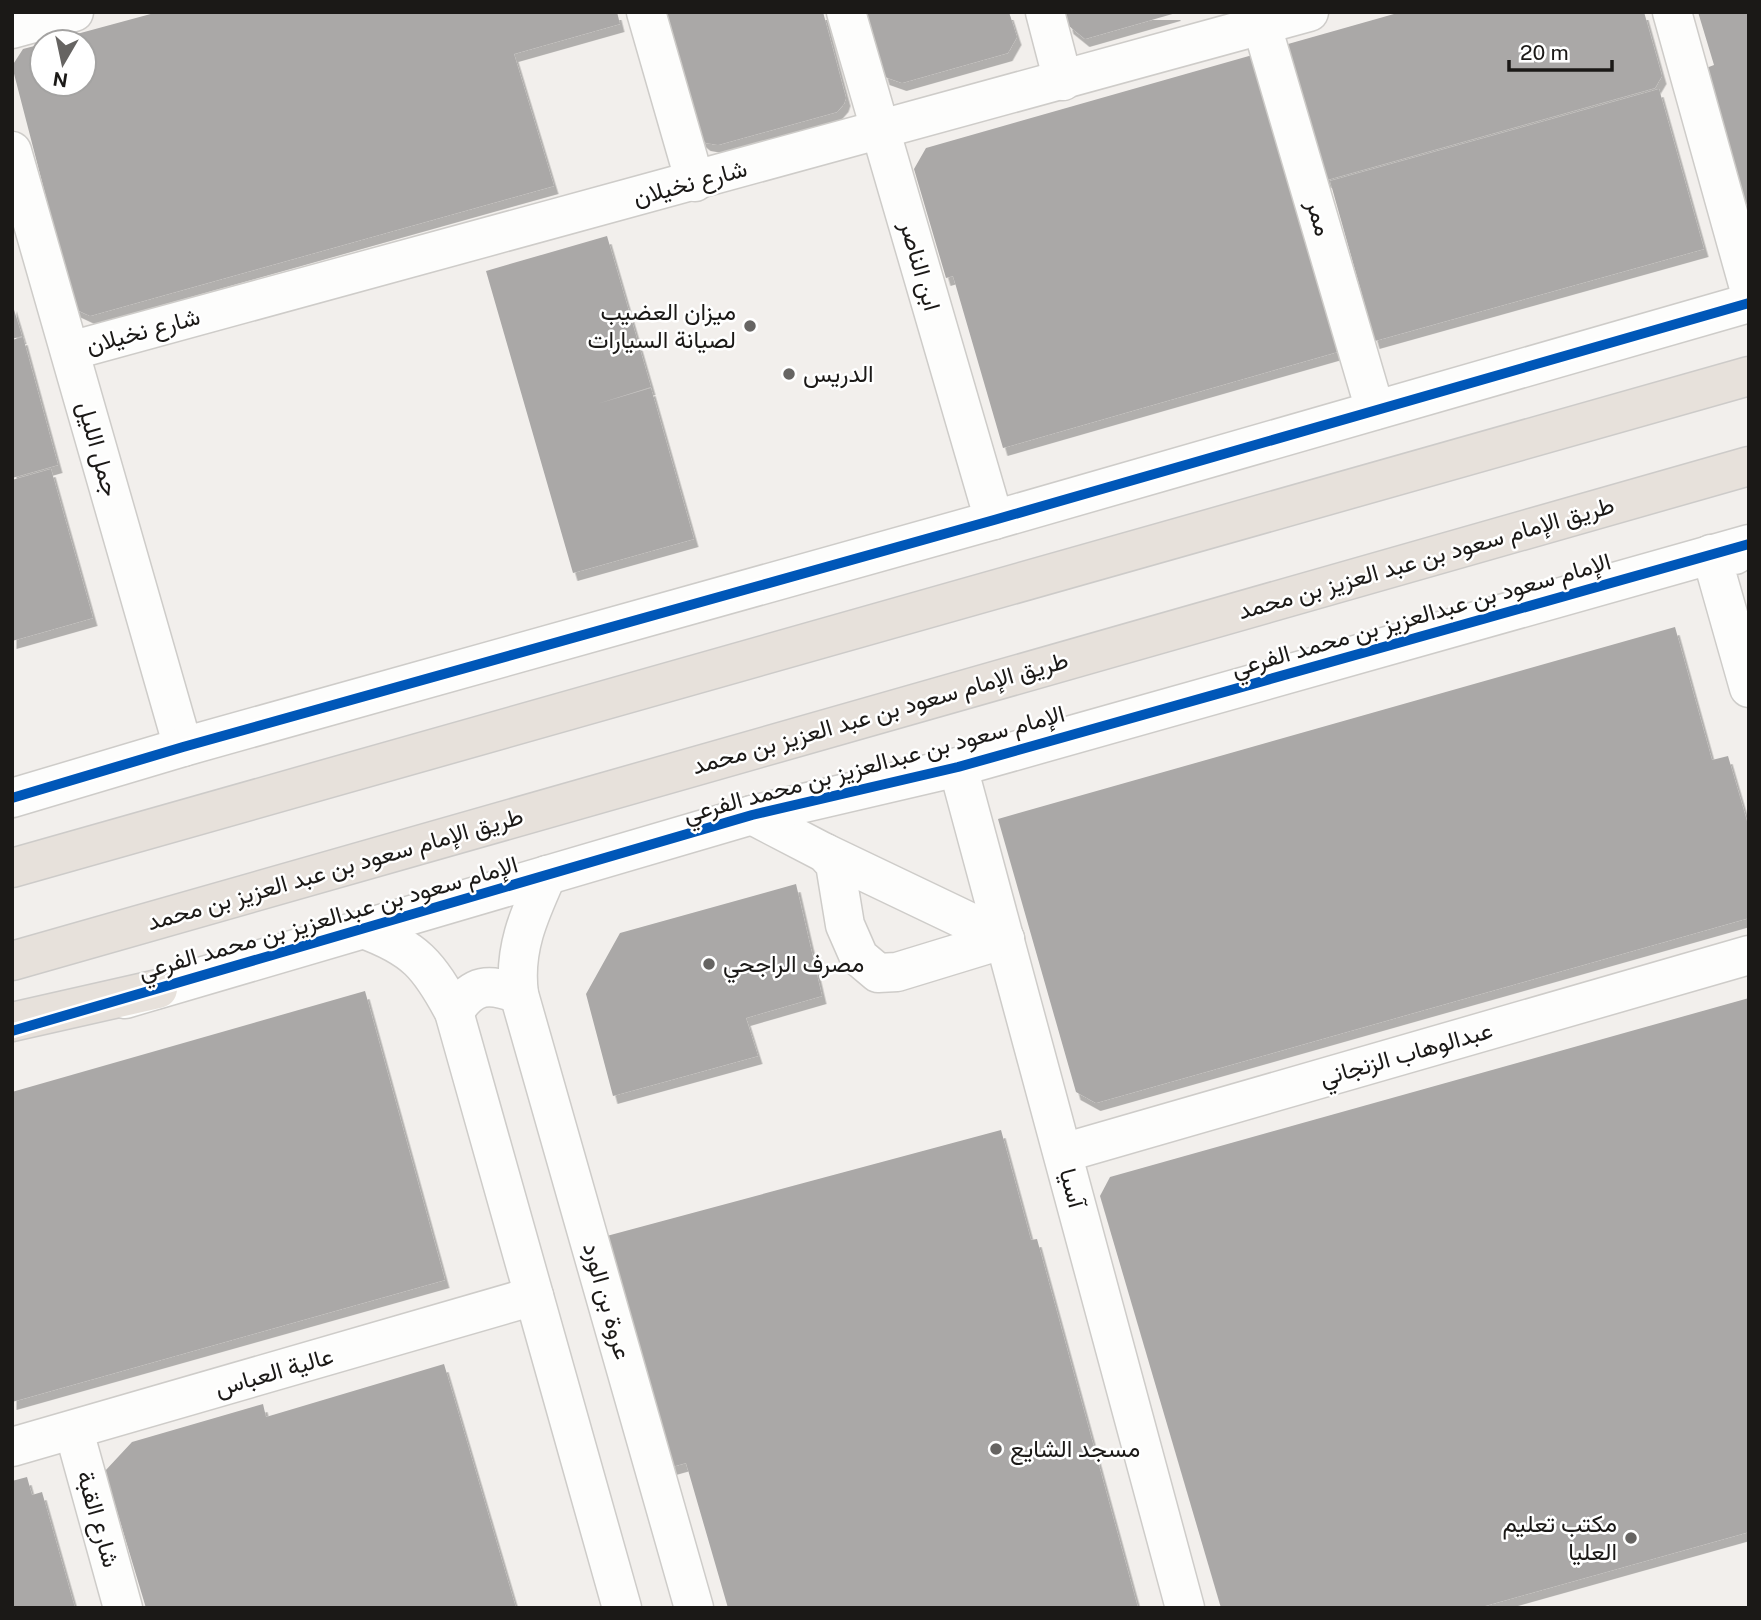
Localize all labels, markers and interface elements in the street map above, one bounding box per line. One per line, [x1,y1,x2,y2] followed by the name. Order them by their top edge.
[28,28,98,98] north arrow
[1509,28,1612,72] scale bar
[1520,40,1569,65] text: 20 m
[51,68,69,92] text: N
[630,153,751,214] street label: شارع نخيلان
[1299,196,1338,239] street label: ممر
[893,217,947,314] street label: ابن الناصر
[587,297,736,355] place label: ميزان العضيب لصيانة السيارات
[83,301,204,362] street label: شارع نخيلان
[742,318,758,334] marker: ميزان العضيب لصيانة السيارات
[803,359,874,389] place label: الدريس
[781,366,797,382] marker: الدريس
[71,398,126,500] street label: جمل الليل
[1234,490,1618,627] street label: طريق الإمام سعود بن عبد العزيز بن محمد
[1228,546,1615,687] street label: الإمام سعود بن عبدالعزيز بن محمد الفرعي
[688,645,1072,782] street label: طريق الإمام سعود بن عبد العزيز بن محمد
[680,699,1069,833] street label: الإمام سعود بن عبدالعزيز بن محمد الفرعي
[143,801,527,938] street label: طريق الإمام سعود بن عبد العزيز بن محمد
[135,849,522,990] street label: الإمام سعود بن عبدالعزيز بن محمد الفرعي
[723,949,864,983] place label: مصرف الراجحي
[701,956,717,972] marker: مصرف الراجحي
[1316,1015,1497,1097] street label: عبدالوهاب الزنجاني
[1053,1165,1092,1213] street label: آسيا
[576,1239,638,1363] street label: عروة بن الورد
[211,1341,336,1402] street label: عالية العباس
[1010,1434,1140,1466] place label: مسجد الشايع
[988,1441,1004,1457] marker: مسجد الشايع
[69,1467,126,1571] street label: شارع القبة
[1503,1509,1617,1566] place label: مكتب تعليم العليا
[1623,1530,1639,1546] marker: مكتب تعليم العليا

